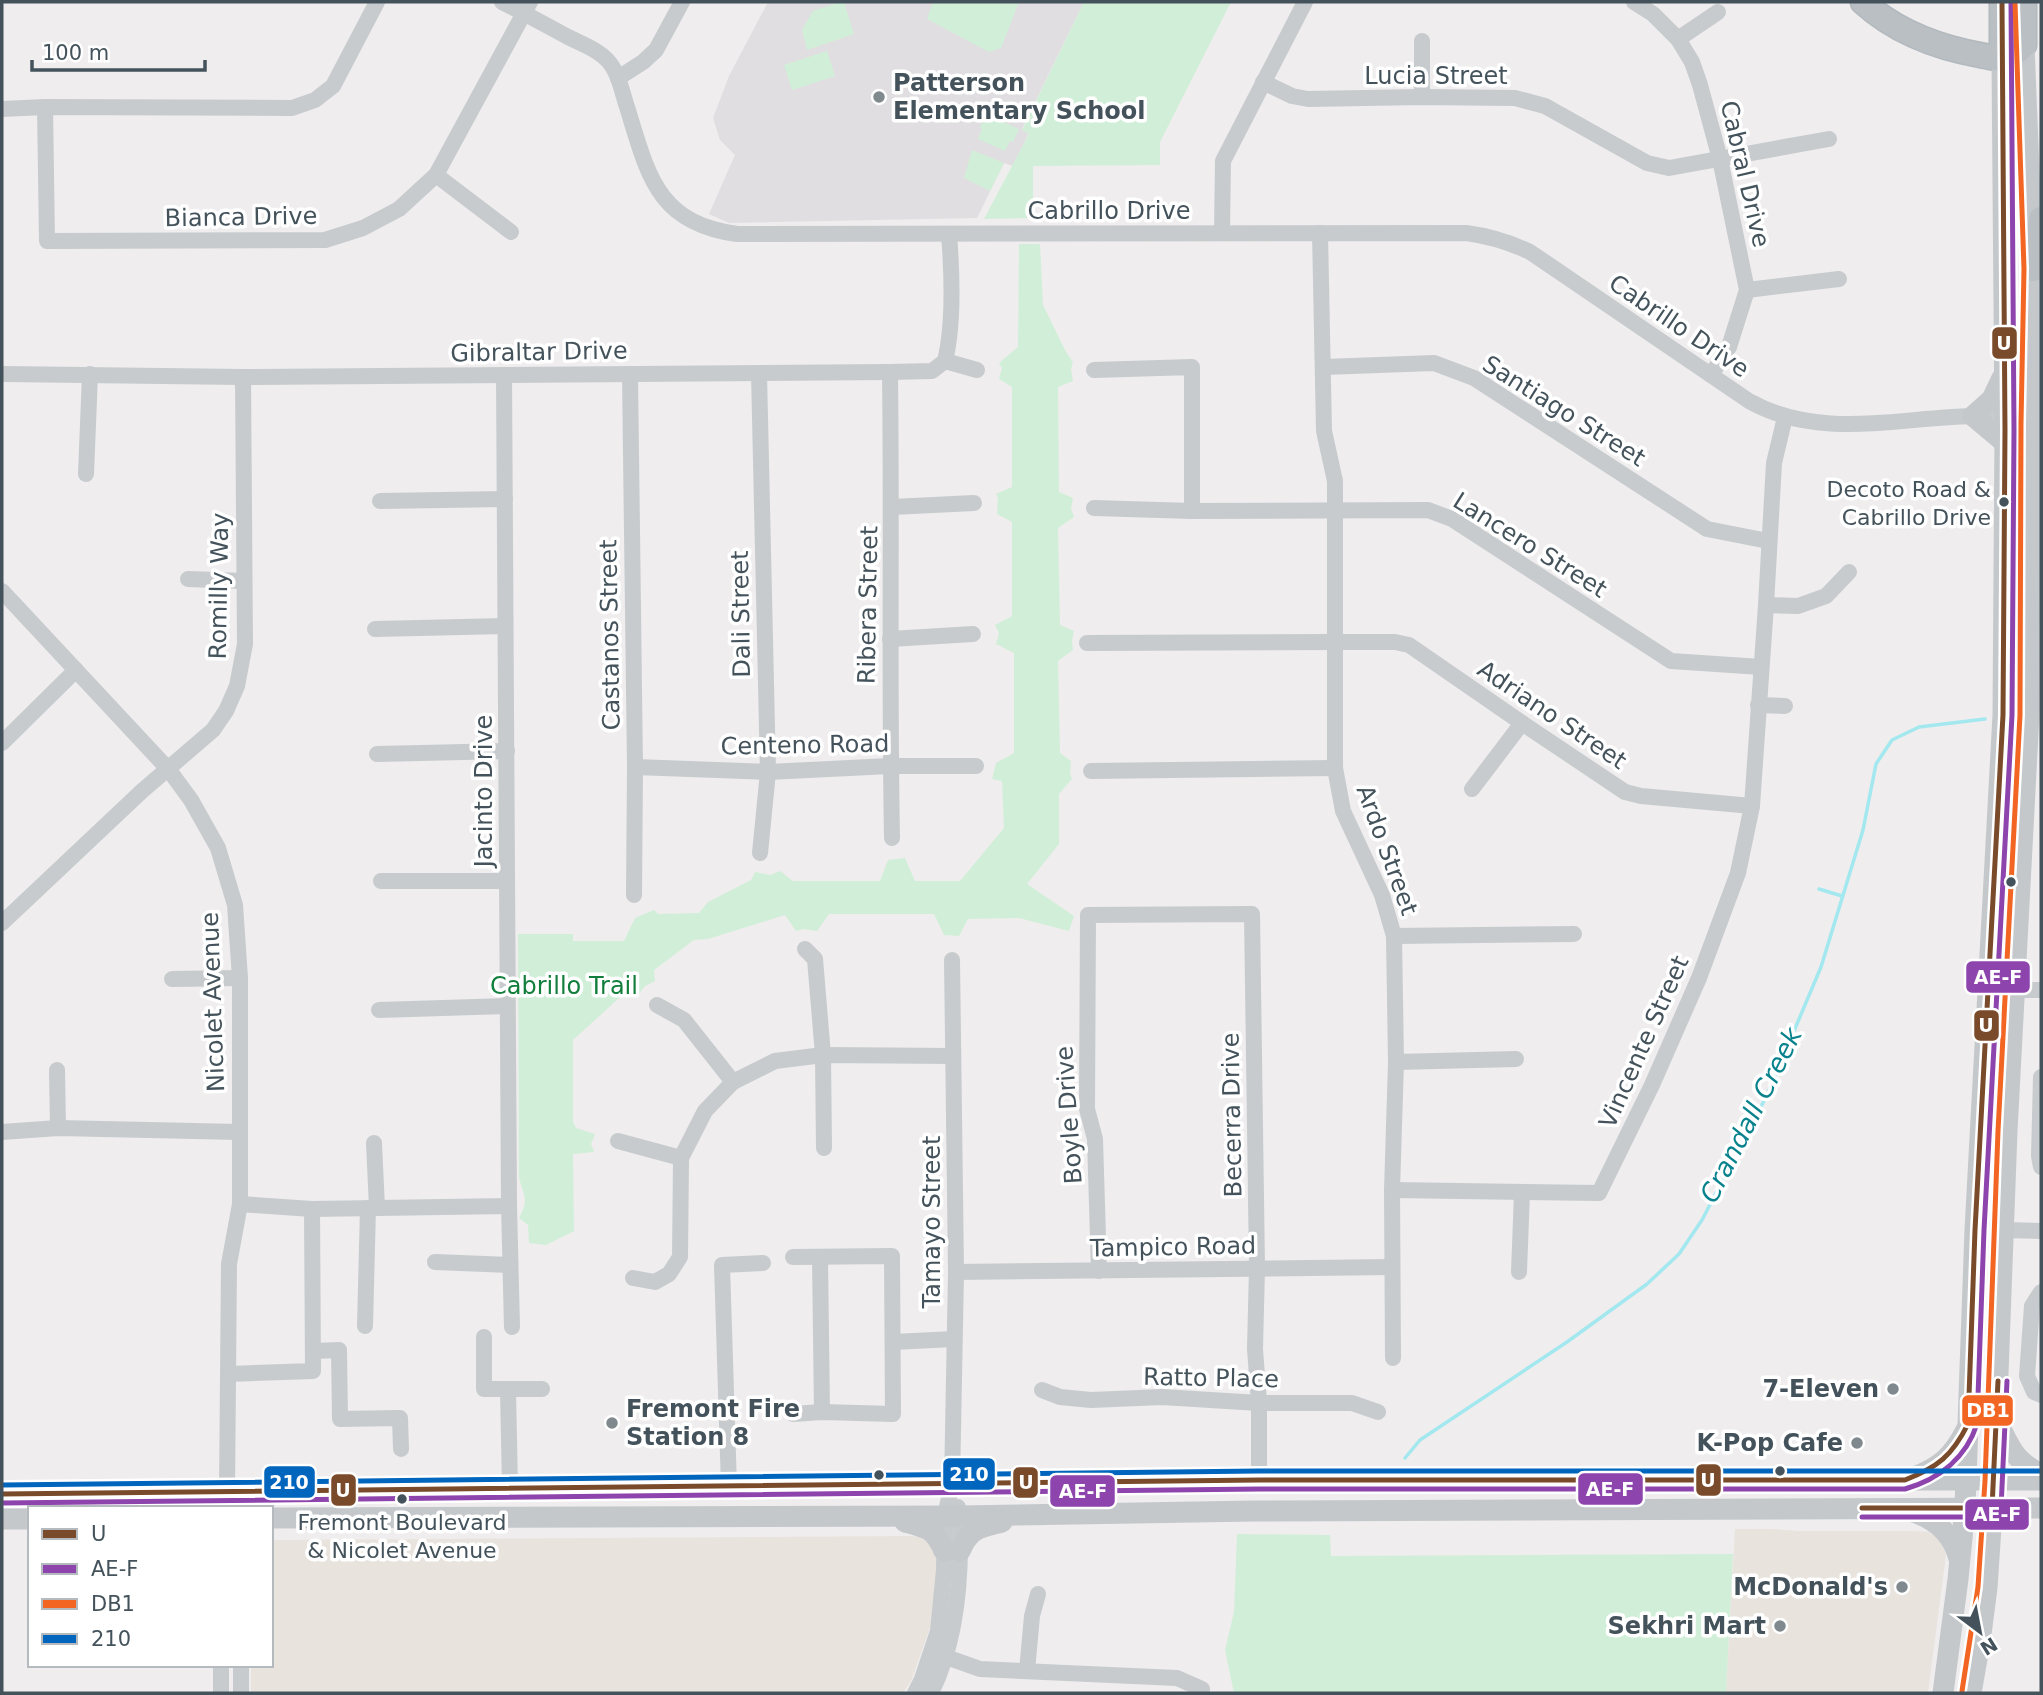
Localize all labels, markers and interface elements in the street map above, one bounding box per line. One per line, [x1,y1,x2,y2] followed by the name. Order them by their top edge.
[32,28,205,72] scale bar
[42,41,109,65] text: 100 m
[1364,62,1508,90] street label: Lucia Street
[893,69,1146,125] place label: Patterson Elementary School
[871,89,887,105] marker: Patterson Elementary School
[1715,98,1775,250] street label: Cabral Drive
[1028,197,1190,225] street label: Cabrillo Drive
[164,202,318,232] street label: Bianca Drive
[1604,269,1754,383] street label: Cabrillo Drive
[1991,326,2018,360] line badge: U
[1996,332,2012,354] text: U
[450,336,628,368] street label: Gibraltar Drive
[1478,350,1650,472] street label: Santiago Street
[1827,477,1991,530] place label: Decoto Road & Cabrillo Drive
[1448,487,1612,603] street label: Lancero Street
[1997,495,2011,509] marker: Decoto Road & Cabrillo Drive
[204,512,234,660] street label: Romilly Way
[853,526,883,684] street label: Ribera Street
[594,539,626,731] street label: Castanos Street
[726,550,756,678] street label: Dali Street
[1472,655,1632,775] street label: Adriano Street
[470,715,498,869] street label: Jacinto Drive
[720,730,890,760] street label: Centeno Road
[1351,781,1423,919] street label: Ardo Street
[2004,875,2018,889] unlabelled marker
[196,911,230,1093] street label: Nicolet Avenue
[1593,951,1695,1133] street label: Vincente Street
[1965,960,2031,994] line badge: AE-F
[1974,966,2022,988] text: AE-F
[490,972,638,1000] park label: Cabrillo Trail
[1973,1009,2000,1042] line badge: U
[1978,1014,1994,1036] text: U
[1694,1022,1808,1207] water label: Crandall Creek
[1217,1032,1247,1198] street label: Becerra Drive
[1050,1045,1088,1185] street label: Boyle Drive
[918,1136,946,1309] street label: Tamayo Street
[1089,1232,1256,1262] street label: Tampico Road
[1143,1363,1279,1393] street label: Ratto Place
[1762,1375,1879,1403] place label: 7-Eleven
[1885,1381,1901,1397] marker: 7-Eleven
[1961,1394,2014,1427] line badge: DB1
[626,1395,800,1451] place label: Fremont Fire Station 8
[1966,1399,2010,1421] text: DB1
[604,1415,620,1431] marker: Fremont Fire Station 8
[1696,1429,1843,1457] place label: K-Pop Cafe
[1849,1435,1865,1451] marker: K-Pop Cafe
[942,1457,996,1491] line badge: 210
[949,1463,989,1485] text: 210
[1695,1463,1722,1497] line badge: U
[1773,1464,1787,1478] unlabelled marker
[263,1465,316,1499] line badge: 210
[1012,1466,1039,1499] line badge: U
[872,1468,886,1482] unlabelled marker
[1700,1469,1716,1491] text: U
[269,1471,309,1493] text: 210
[1018,1471,1034,1493] text: U
[1577,1472,1644,1506] line badge: AE-F
[330,1473,357,1507] line badge: U
[1049,1474,1116,1508] line badge: AE-F
[1586,1478,1634,1500] text: AE-F
[335,1479,351,1501] text: U
[1059,1480,1107,1502] text: AE-F
[395,1492,409,1506] marker: Fremont Boulevard & Nicolet Avenue
[1964,1498,2030,1531] line badge: AE-F
[1973,1503,2021,1525] text: AE-F
[28,1506,273,1667] legend
[298,1510,506,1563] place label: Fremont Boulevard & Nicolet Avenue
[91,1522,106,1546] text: U
[91,1557,138,1581] text: AE-F
[1733,1573,1888,1601] place label: McDonald's
[1894,1579,1910,1595] marker: McDonald's
[91,1592,135,1616] text: DB1
[1945,1597,2015,1667] north arrow
[1608,1612,1766,1640] place label: Sekhri Mart
[1772,1618,1788,1634] marker: Sekhri Mart
[91,1627,131,1651] text: 210
[1976,1633,2002,1660] text: N

